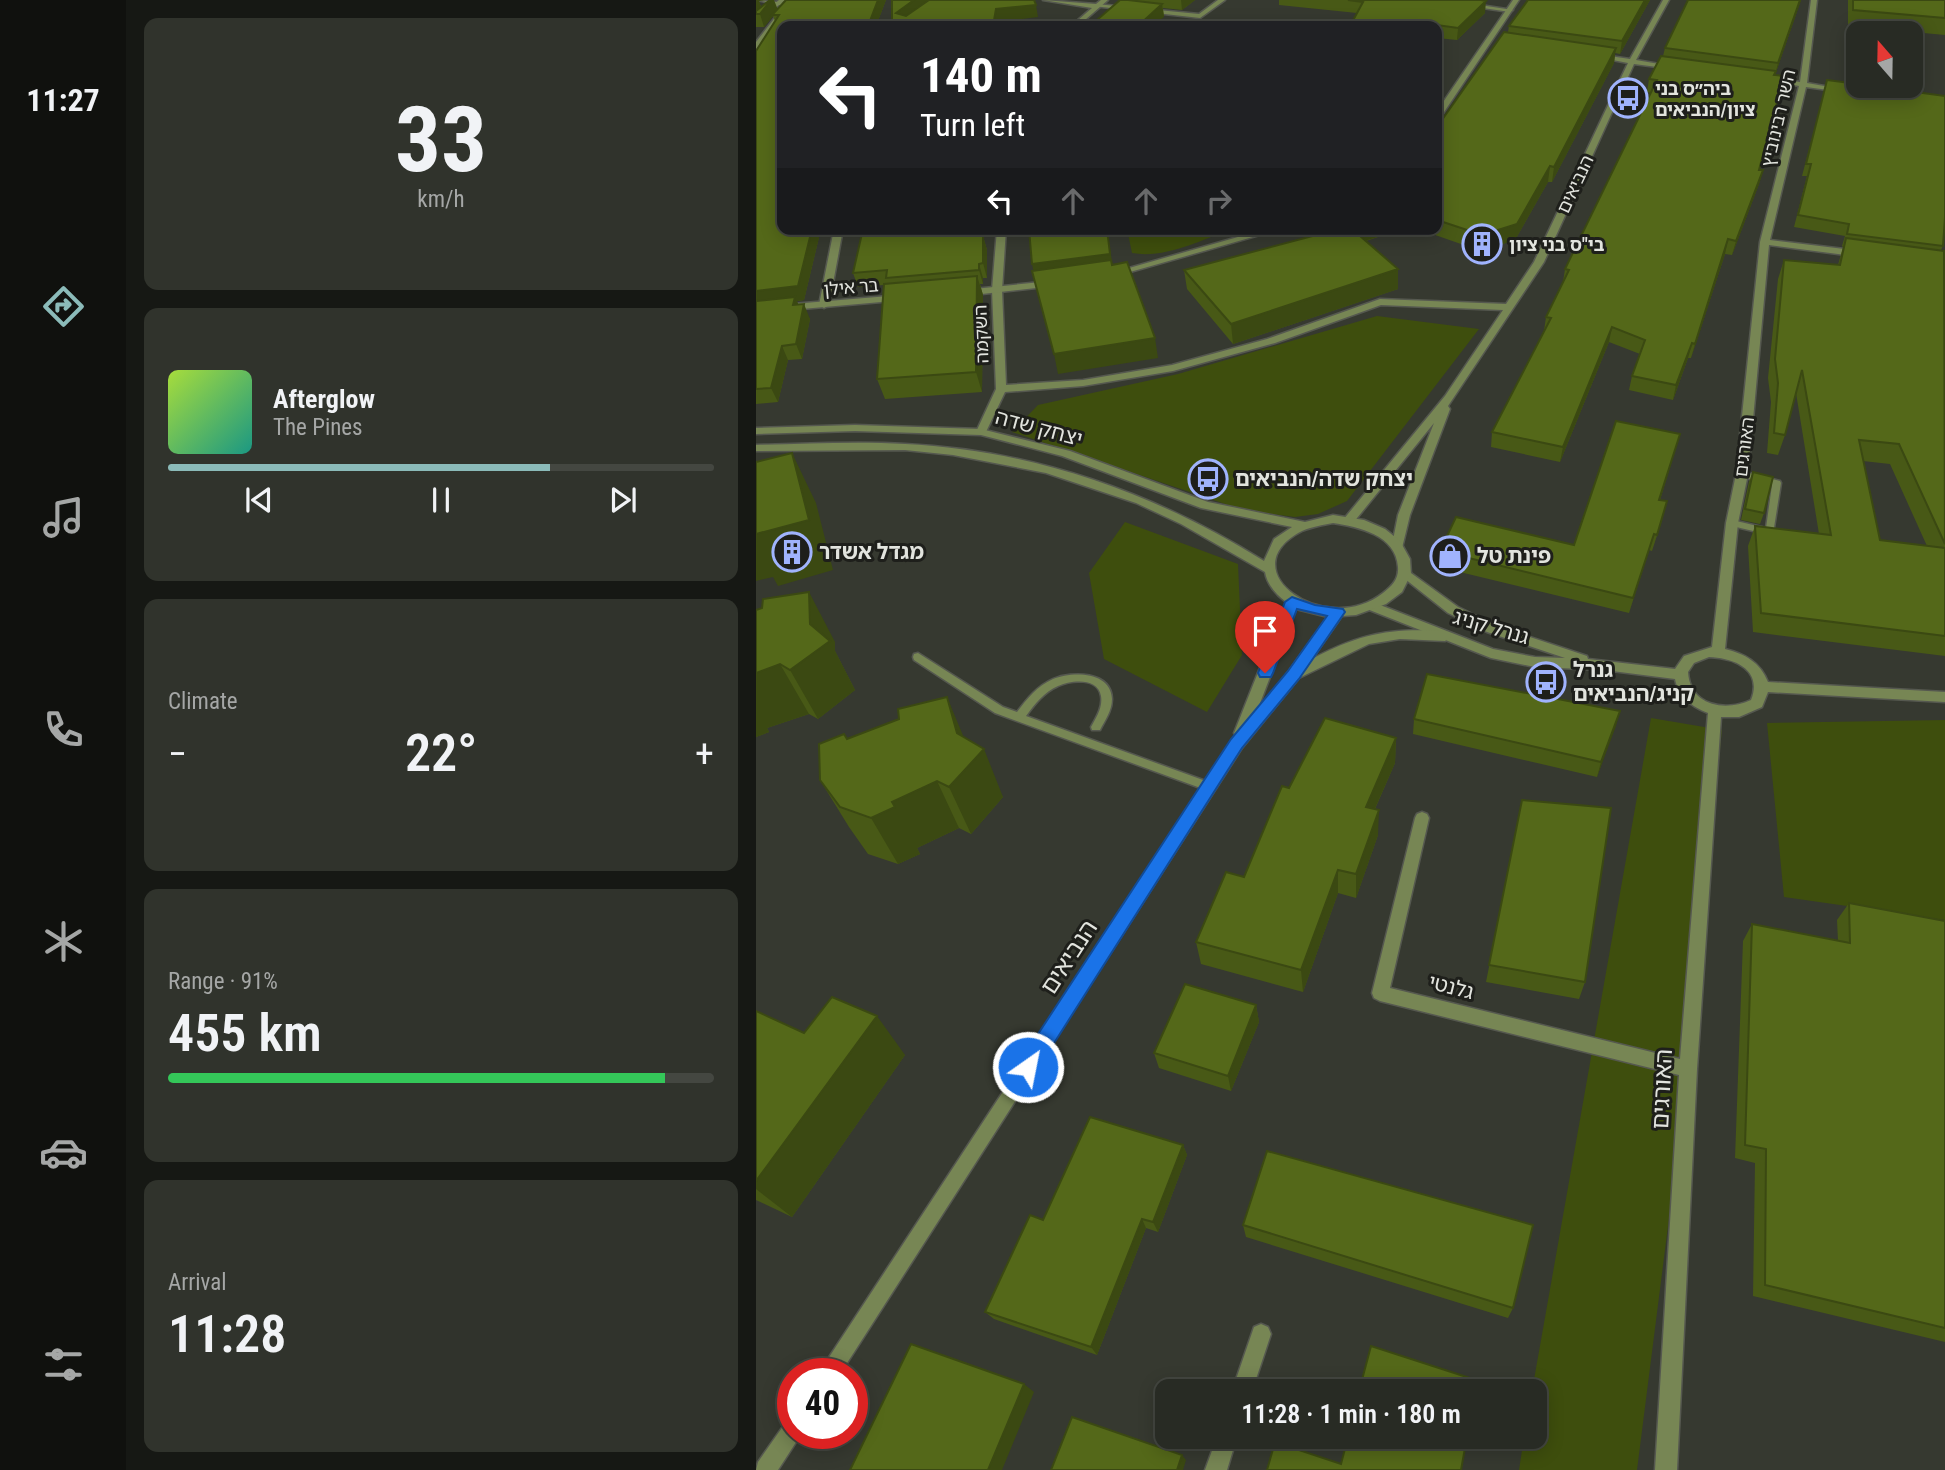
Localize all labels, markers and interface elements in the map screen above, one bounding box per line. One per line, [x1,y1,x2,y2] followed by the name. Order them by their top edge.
[1846,21,1923,98] north arrow
[1846,21,1923,98] map controls
[920,47,1042,104] text: 140 m
[805,49,896,140] icon: left
[1757,67,1799,169] street label: השר רבינוביץ
[1607,77,1649,119] bus stop icon: ביה״ס בני ציון/הנביאים
[1655,78,1756,120] place label: ביה״ס בני ציון/הנביאים
[26,81,100,119] text: 11:27
[395,87,487,193] text: 33
[920,106,1025,144] text: Turn left
[1552,152,1598,216] street label: הנביאים
[981,182,1019,220] icon: left
[1054,182,1092,220] icon: ahead
[1127,182,1165,220] icon: ahead
[1200,182,1238,220] icon: right
[417,186,465,213] text: km/h
[1461,223,1503,265] building icon: בי"ס בני ציון
[1509,234,1605,255] place label: בי"ס בני ציון
[823,274,879,300] street label: בר אילן
[39,282,88,331] icon: directions
[969,304,993,364] street label: השקמה
[273,384,375,414] text: Afterglow
[993,405,1085,451] street label: יצחק שדה
[273,414,363,441] text: The Pines
[1730,416,1758,478] street label: האורגים
[1187,458,1229,500] bus stop icon: יצחק שדה/הנביאים
[1235,467,1413,491] place label: יצחק שדה/הנביאים
[240,481,278,519] icon: previous
[422,481,460,519] icon: pause
[604,481,642,519] icon: next
[39,493,88,542] icon: music
[771,531,813,573] building icon: מגדל אשדר
[1429,535,1471,577] shop icon: פינת טל
[819,540,924,564] place label: מגדל אשדר
[1477,544,1551,568] place label: פינת טל
[1235,601,1295,673] pin
[1450,605,1532,649] street label: גנרל קניג
[1246,612,1284,650] icon: arrive
[1573,658,1694,706] place label: גנרל קניג/הנביאים
[1525,661,1567,703] bus stop icon: גנרל קניג/הנביאים
[168,688,238,715] text: Climate
[39,705,88,754] icon: phone
[405,723,477,784] text: 22°
[168,732,187,776] text: −
[695,732,714,776] text: +
[1035,915,1103,999] street label: הנביאים
[39,917,88,966] icon: climate
[168,968,278,995] text: Range · 91%
[1426,970,1476,1004] street label: גלנטי
[168,1003,322,1064] text: 455 km
[991,1030,1065,1104] position arrow
[1646,1048,1678,1130] street label: האורגים
[39,1128,88,1177] icon: car
[168,1269,227,1296] text: Arrival
[168,1304,286,1365] text: 11:28
[39,1340,88,1389] icon: filters
[777,1358,868,1449] speed limit sign: 40
[1241,1399,1461,1429] text: 11:28 · 1 min · 180 m

